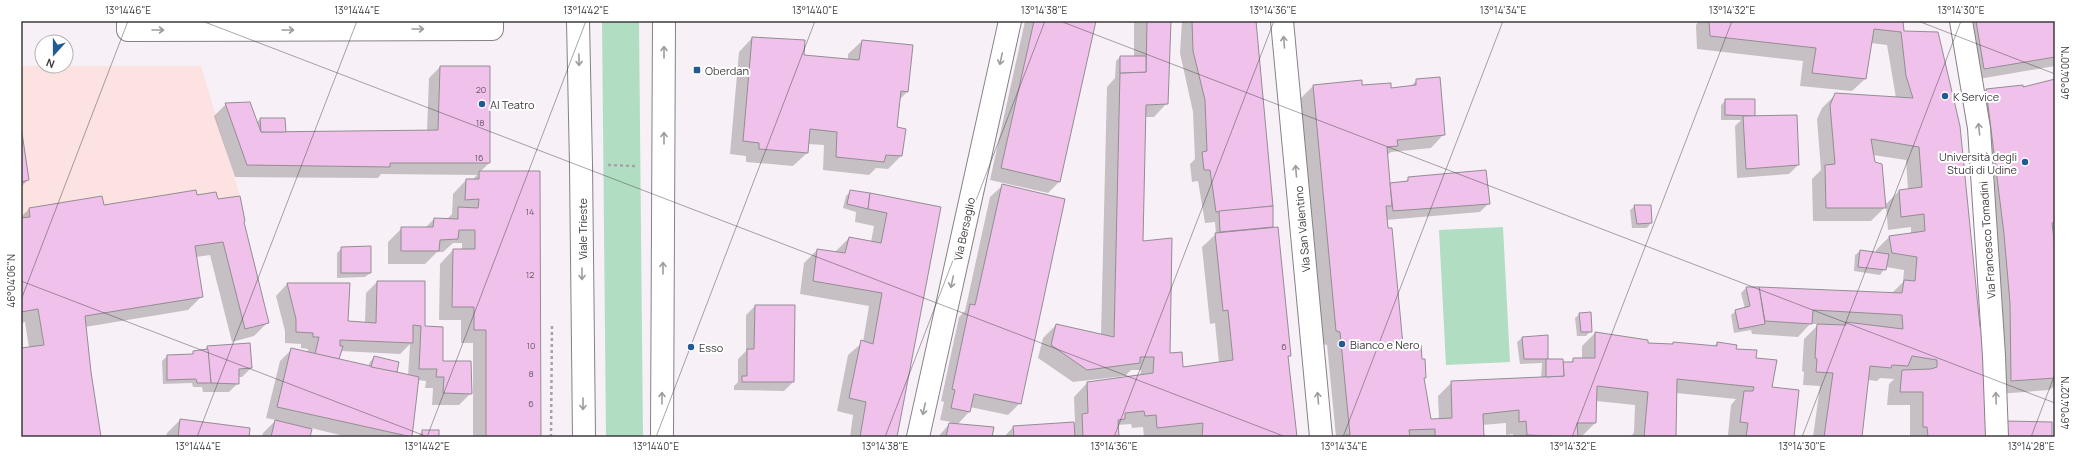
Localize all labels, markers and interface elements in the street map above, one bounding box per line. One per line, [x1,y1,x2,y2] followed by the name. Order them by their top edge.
[105,3,151,17] text: 13°14'46"E
[334,3,380,17] text: 13°14'44"E
[563,3,609,17] text: 13°14'42"E
[792,3,838,17] text: 13°14'40"E
[1021,3,1068,17] text: 13°14'38"E
[1250,3,1297,17] text: 13°14'36"E
[1480,3,1526,17] text: 13°14'34"E
[1709,3,1756,17] text: 13°14'32"E
[1938,3,1985,17] text: 13°14'30"E
[411,25,424,33] one-way arrow
[151,26,164,34] one-way arrow
[281,26,294,34] one-way arrow
[34,34,74,74] north arrow
[1280,36,1287,49] one-way arrow
[660,46,668,59] one-way arrow
[2058,46,2072,100] text: 46°04'00"N
[997,52,1005,65] one-way arrow
[575,53,583,66] one-way arrow
[44,55,57,72] text: N
[705,63,749,78] place label: Oberdan
[692,65,702,75] marker: Oberdan
[476,83,486,96] house number: 20
[1953,89,2000,104] place label: K Service
[1940,91,1950,101] marker: K Service
[490,97,535,112] place label: Al Teatro
[477,99,487,109] marker: Al Teatro
[476,116,484,129] house number: 18
[1975,123,1983,136] one-way arrow
[660,132,668,145] one-way arrow
[1939,149,2018,177] place label: Università degli Studi di Udine
[474,151,484,164] house number: 16
[2020,157,2030,167] marker: Università degli Studi di Udine
[1292,165,1300,178] one-way arrow
[1975,181,1999,299] street label: Via Francesco Tomadini
[1291,185,1313,273] street label: Via San Valentino
[950,196,978,262] street label: Via Bersaglio
[575,198,590,260] street label: Viale Trieste
[526,205,534,218] house number: 14
[4,254,18,308] text: 46°04'06"N
[659,262,667,275] one-way arrow
[578,267,586,280] one-way arrow
[526,268,534,281] house number: 12
[948,275,956,288] one-way arrow
[1350,337,1420,352] place label: Bianco e Nero
[527,339,536,352] house number: 10
[1337,339,1347,349] marker: Bianco e Nero
[699,340,724,355] place label: Esso
[1281,340,1287,353] house number: 6
[686,342,696,352] marker: Esso
[528,367,534,380] house number: 8
[2058,376,2072,430] text: 46°04'02"N
[658,392,666,405] one-way arrow
[1314,392,1321,405] one-way arrow
[1992,392,1999,405] one-way arrow
[528,397,534,410] house number: 6
[580,397,587,410] one-way arrow
[920,402,928,415] one-way arrow
[175,439,221,453] text: 13°14'44"E
[404,439,450,453] text: 13°14'42"E
[633,439,679,453] text: 13°14'40"E
[862,439,909,453] text: 13°14'38"E
[1091,439,1138,453] text: 13°14'36"E
[1321,439,1367,453] text: 13°14'34"E
[1550,439,1597,453] text: 13°14'32"E
[1779,439,1826,453] text: 13°14'30"E
[2008,439,2055,453] text: 13°14'28"E

